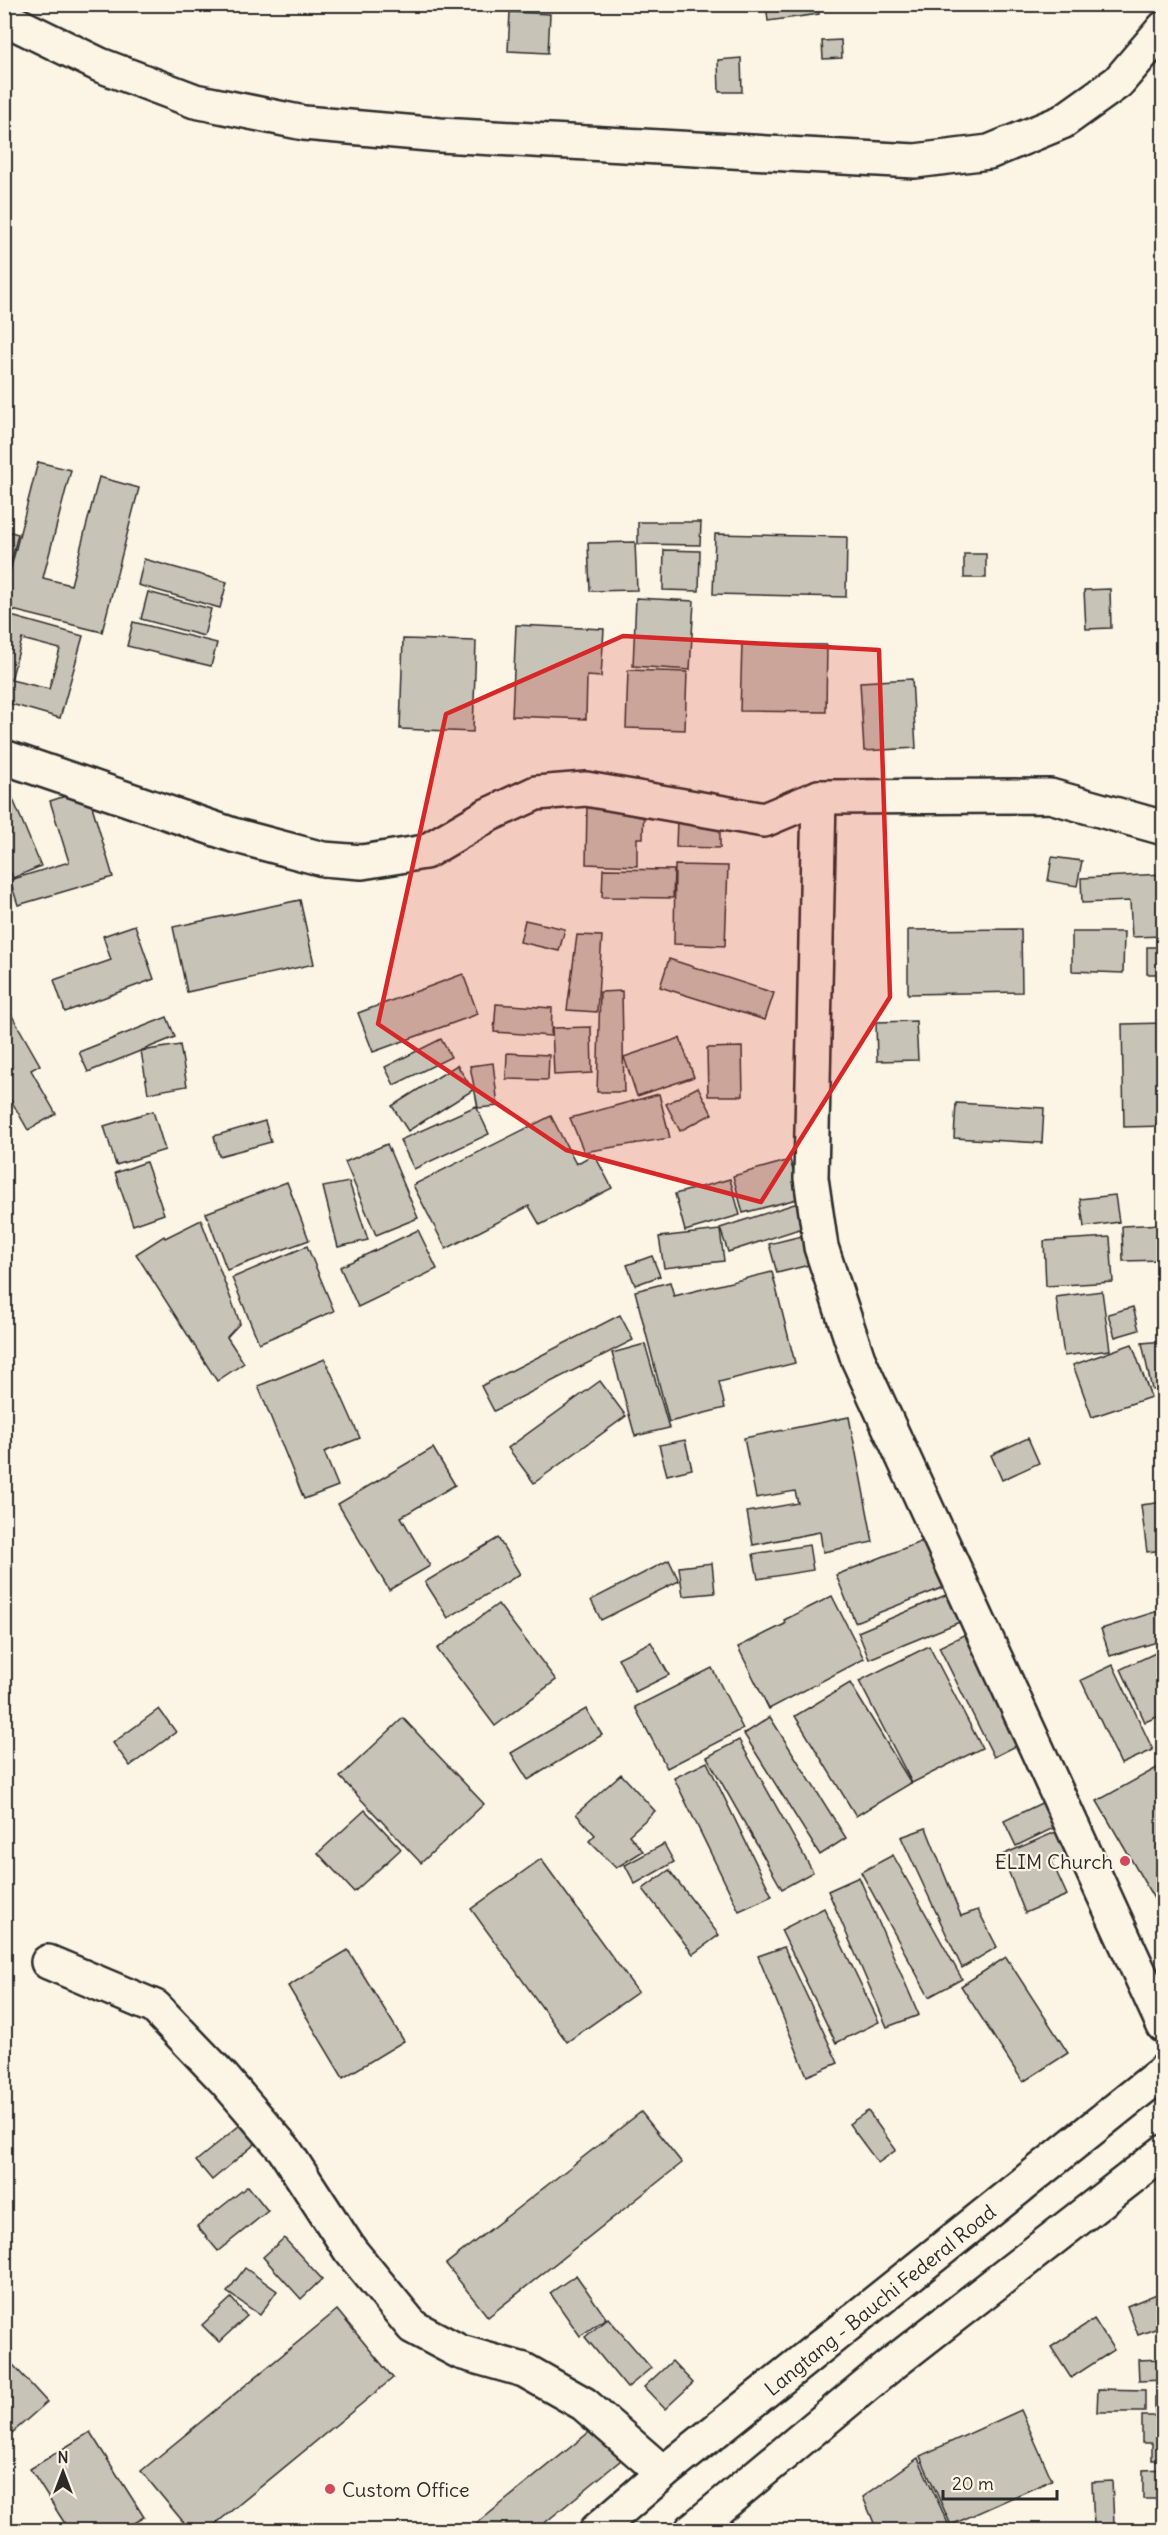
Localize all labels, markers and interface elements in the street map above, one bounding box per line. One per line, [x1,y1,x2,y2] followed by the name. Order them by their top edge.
[995,1849,1113,1874] place label: ELIM Church
[1118,1854,1132,1868] marker: ELIM Church
[760,2199,1001,2401] street label: Langtang - Bauchi Federal Road
[33,2442,93,2502] north arrow
[57,2447,69,2467] text: N
[943,2463,1057,2501] scale bar
[952,2472,994,2495] text: 20 m
[342,2477,470,2502] place label: Custom Office
[323,2482,337,2496] marker: Custom Office

